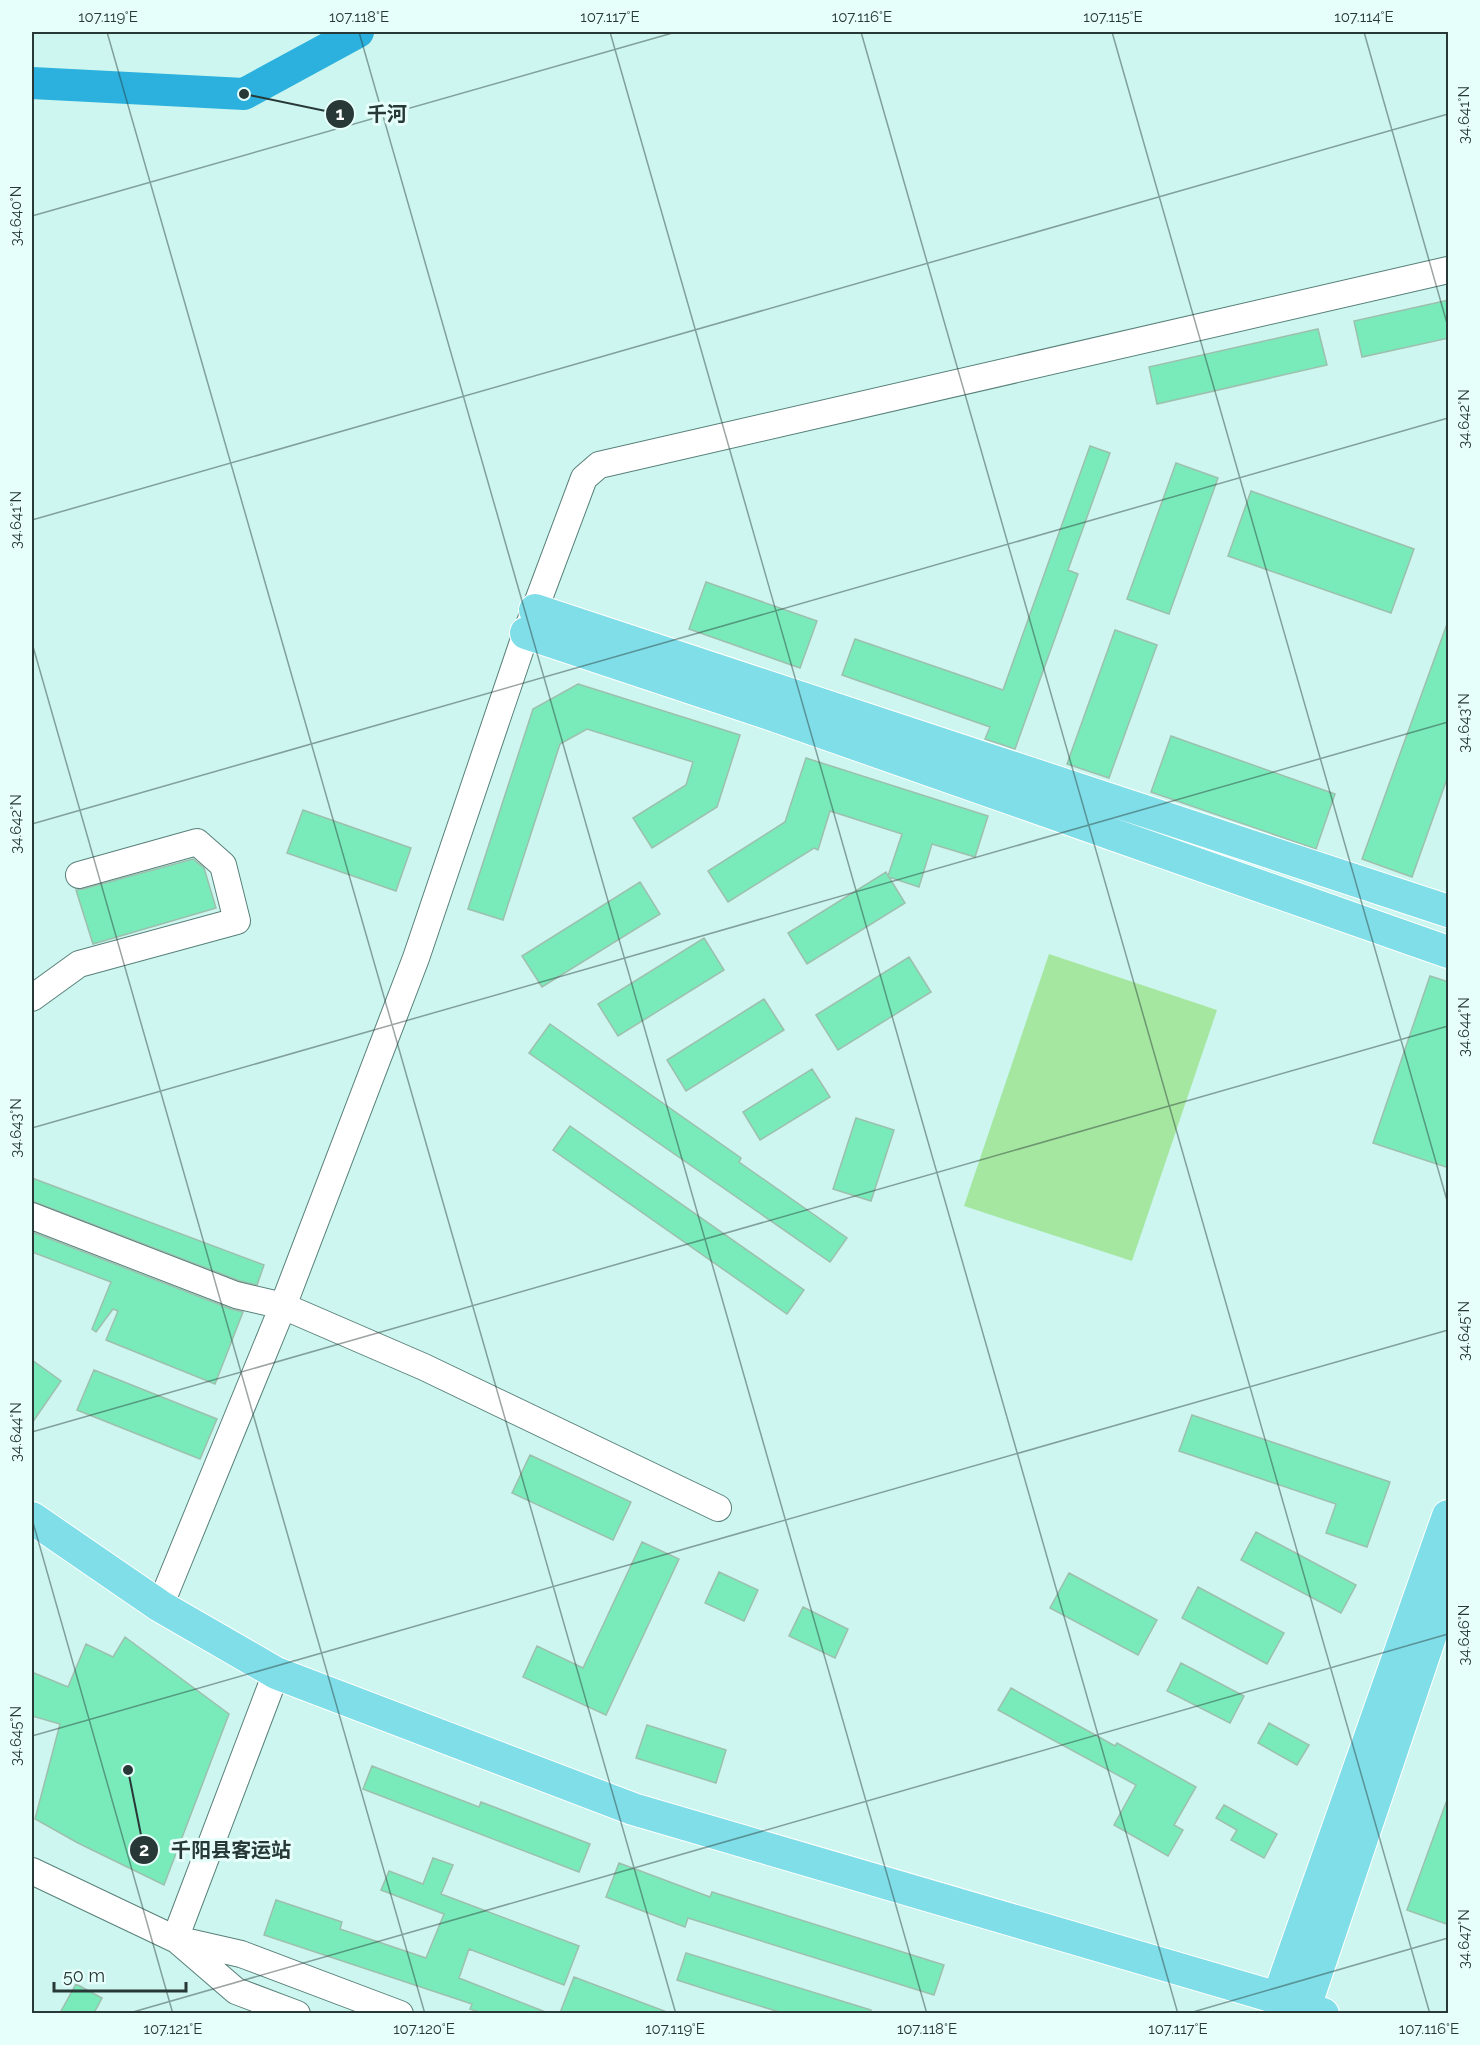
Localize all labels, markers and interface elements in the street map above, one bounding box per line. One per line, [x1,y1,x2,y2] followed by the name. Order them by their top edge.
[78,8,138,26] text: 107.119°E
[329,8,389,26] text: 107.118°E
[580,8,640,26] text: 107.117°E
[832,8,892,26] text: 107.116°E
[1083,8,1143,26] text: 107.115°E
[1334,8,1394,26] text: 107.114°E
[1455,86,1473,144] text: 34.641°N
[325,95,419,133] callout: 千河
[367,102,407,126] text: 千河
[336,103,345,124] text: 1
[7,186,25,246] text: 34.640°N
[1455,389,1473,449] text: 34.642°N
[7,491,25,549] text: 34.641°N
[1455,693,1473,753] text: 34.643°N
[7,794,25,854] text: 34.642°N
[1455,997,1473,1057] text: 34.644°N
[7,1098,25,1158] text: 34.643°N
[1455,1301,1473,1361] text: 34.645°N
[7,1402,25,1462] text: 34.644°N
[1455,1605,1473,1665] text: 34.646°N
[7,1706,25,1766] text: 34.645°N
[129,1831,303,1869] callout: 千阳县客运站
[171,1838,291,1862] text: 千阳县客运站
[139,1839,149,1860] text: 2
[1455,1909,1473,1969] text: 34.647°N
[54,1955,186,1993] scale bar
[63,1965,105,1986] text: 50 m
[144,2020,202,2038] text: 107.121°E
[393,2020,455,2038] text: 107.120°E
[645,2020,705,2038] text: 107.119°E
[897,2020,957,2038] text: 107.118°E
[1148,2020,1208,2038] text: 107.117°E
[1399,2020,1459,2038] text: 107.116°E

